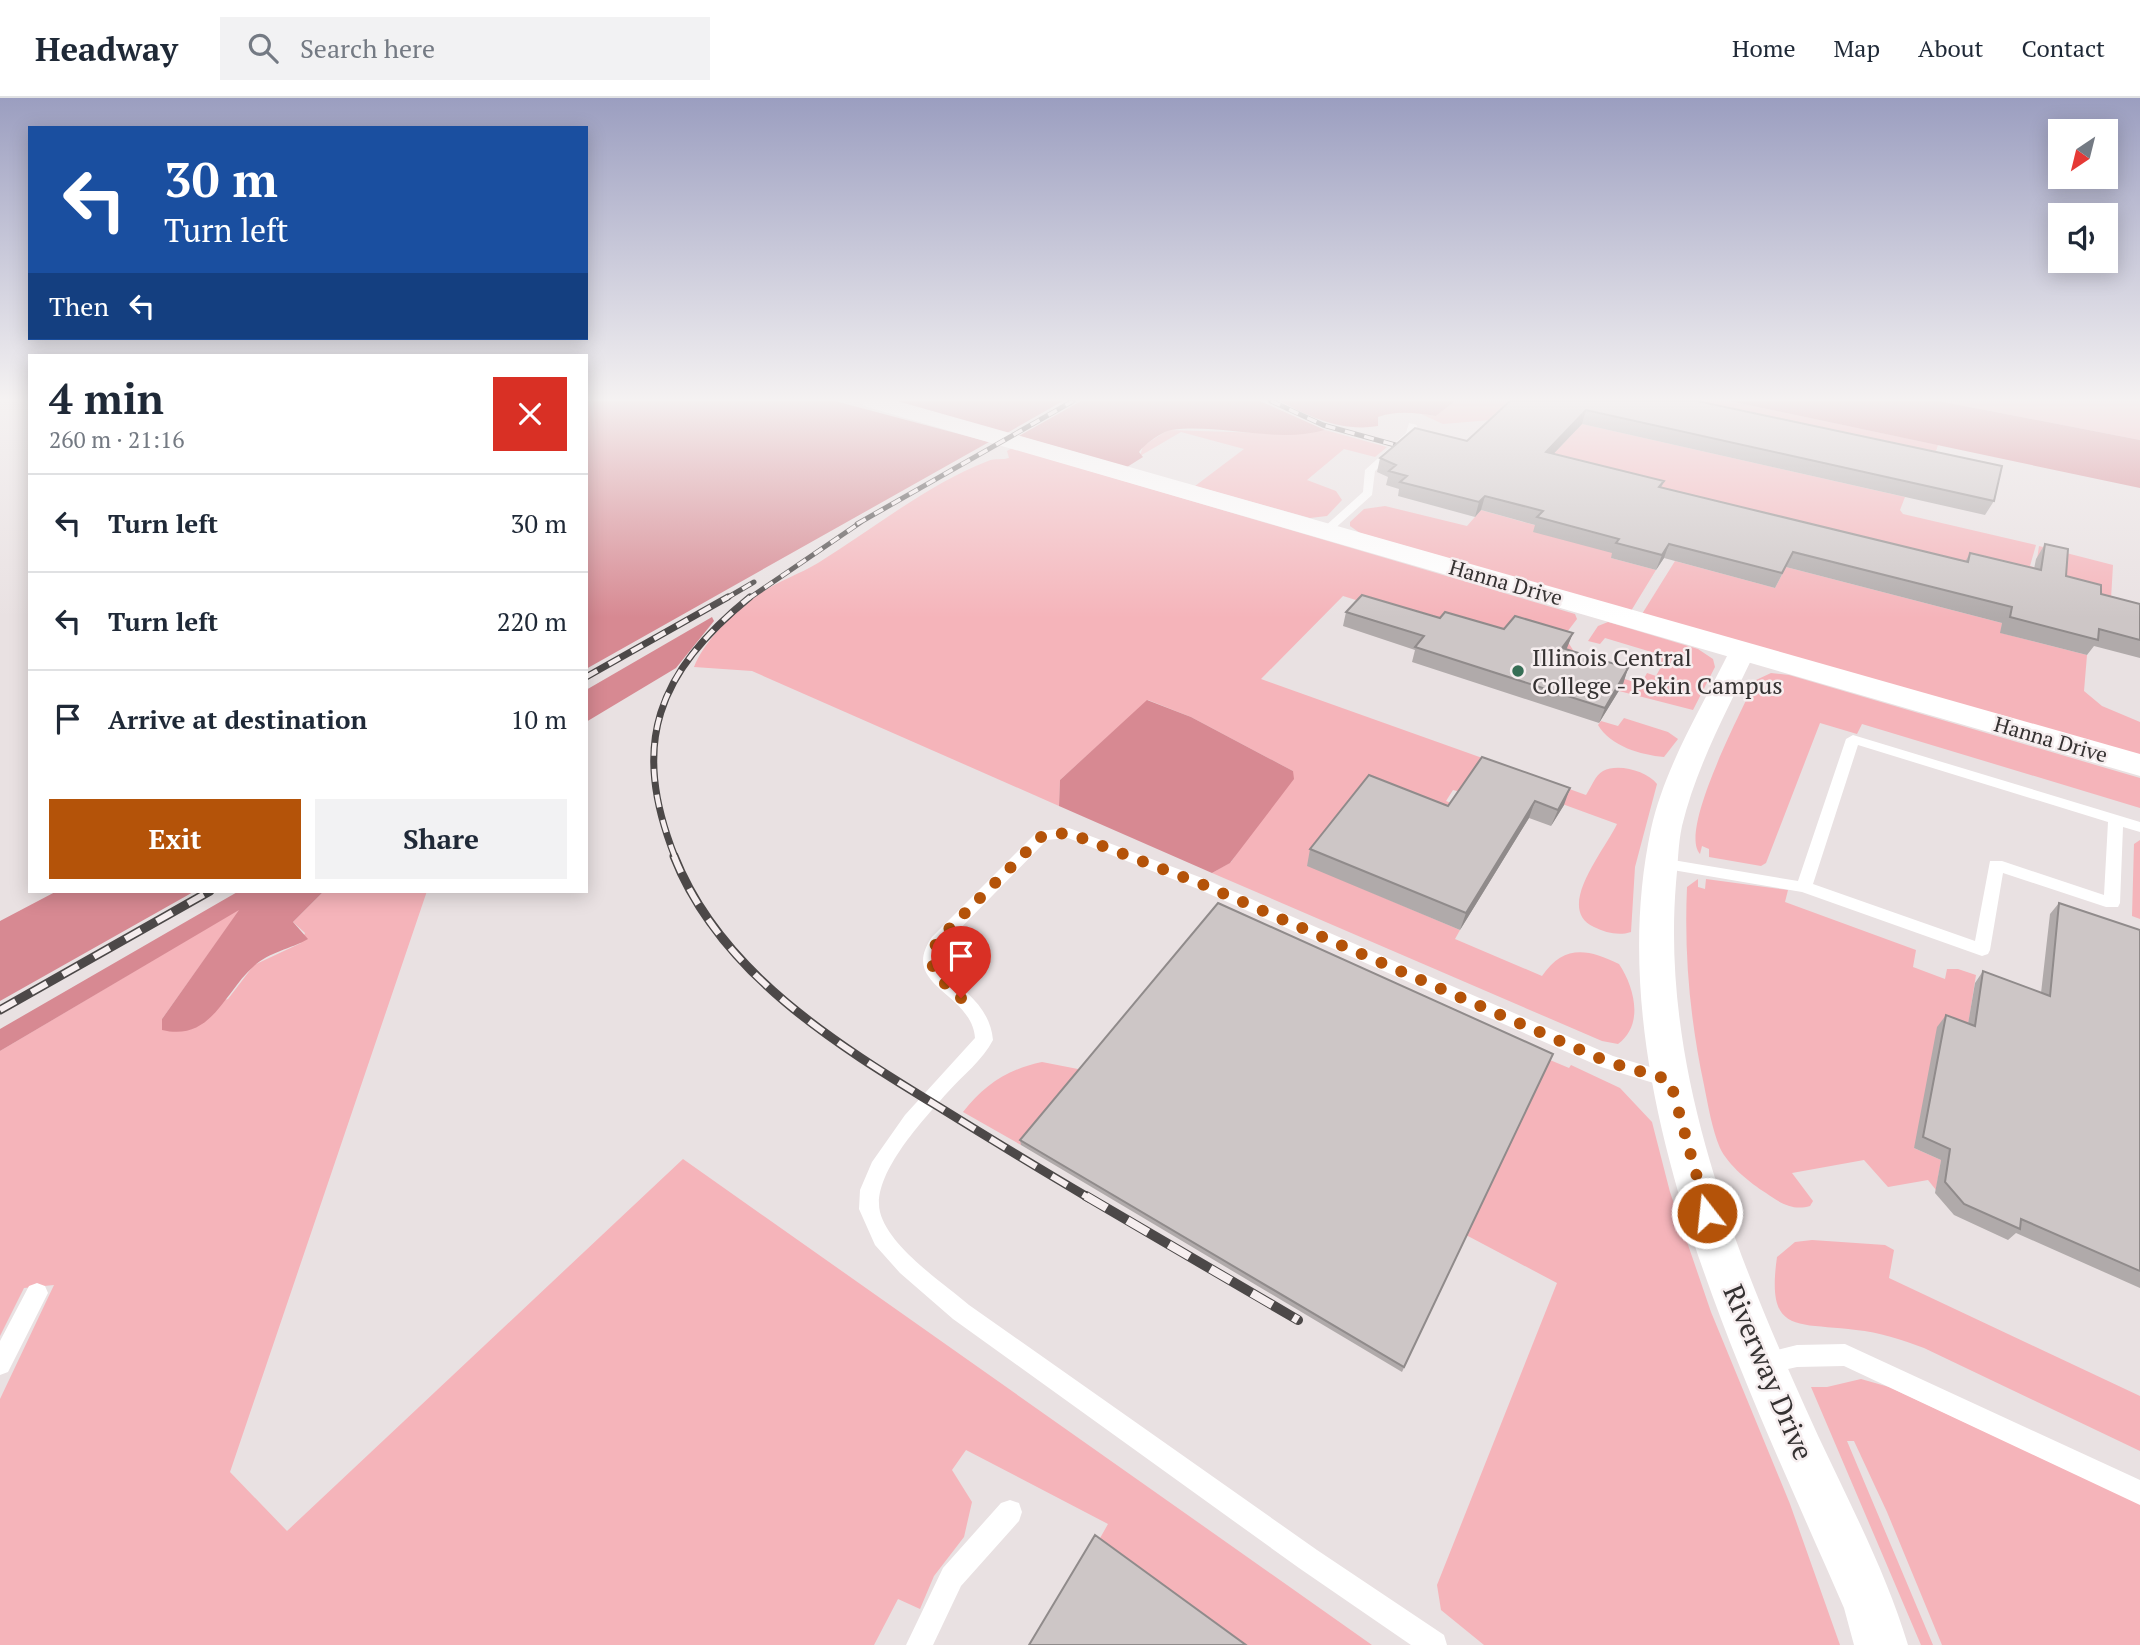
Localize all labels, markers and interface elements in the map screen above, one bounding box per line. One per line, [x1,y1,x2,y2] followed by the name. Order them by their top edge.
[220,17,710,80] search box
[35,27,178,70] text: Headway
[244,29,282,67] icon: search
[300,31,435,65] text: Search here
[1732,32,1796,64] text: Home
[1834,32,1880,64] text: Map
[1918,32,1984,64] text: About
[2022,32,2105,64] text: Contact
[2048,119,2118,189] north arrow
[2048,119,2118,273] map controls
[164,146,278,211] text: 30 m
[49,154,140,245] icon: left
[2048,203,2118,273] button: sound
[164,209,288,251] text: Turn left
[123,287,161,325] icon: left
[49,289,109,323] text: Then
[49,370,164,426] text: 4 min
[493,377,567,451] button: close
[49,424,184,455] text: 260 m · 21:16
[49,504,87,542] icon: left
[108,506,218,540] text: Turn left
[511,506,567,540] text: 30 m
[1446,552,1566,612] street label: Hanna Drive
[49,602,87,640] icon: left
[108,604,218,638] text: Turn left
[497,604,567,638] text: 220 m
[1532,641,1783,701] place label: Illinois Central College - Pekin Campus
[1510,663,1526,679] marker: Illinois Central College - Pekin Campus
[49,700,87,738] icon: arrive
[108,702,367,736] text: Arrive at destination
[511,702,567,736] text: 10 m
[1991,709,2111,769] street label: Hanna Drive
[49,799,301,879] button: Exit
[315,799,567,879] button: Share
[931,926,991,998] pin
[942,937,980,975] icon: arrive
[1670,1176,1744,1250] position arrow
[1715,1279,1823,1465] street label: Riverway Drive

